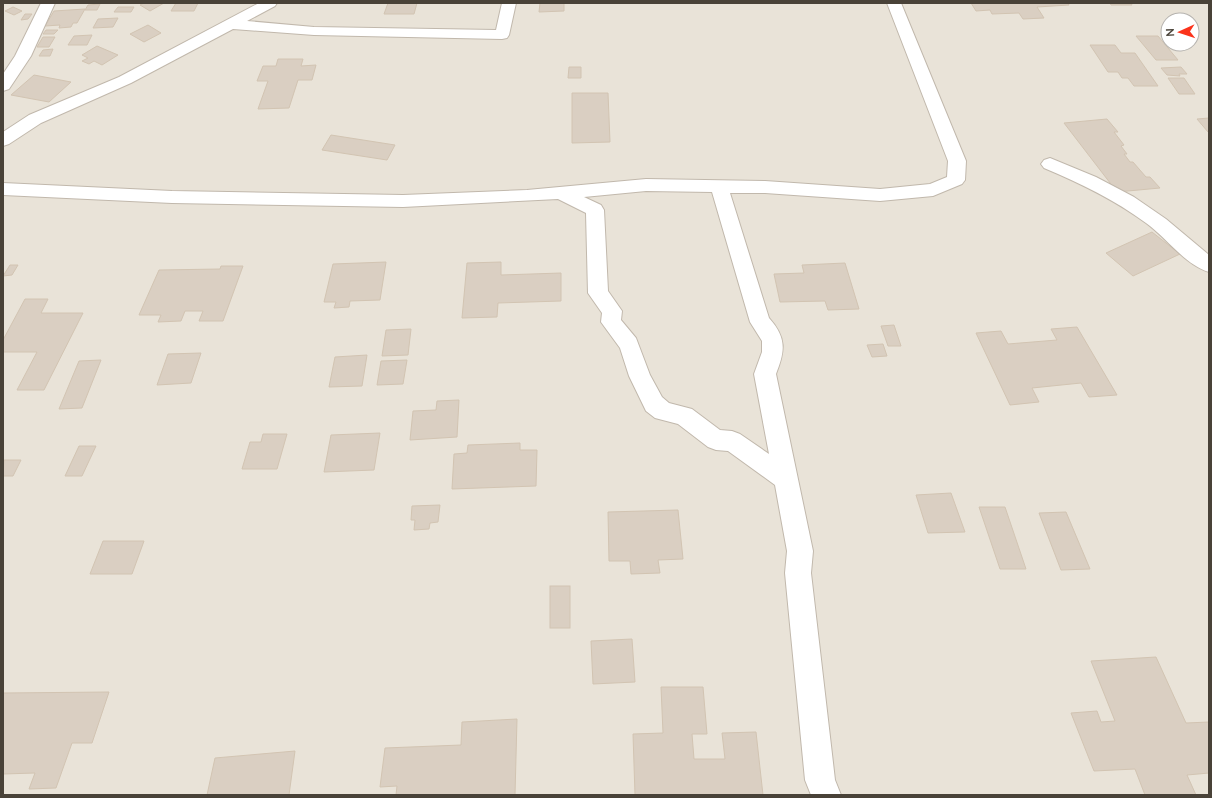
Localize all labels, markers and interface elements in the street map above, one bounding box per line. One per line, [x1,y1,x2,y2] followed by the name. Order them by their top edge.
[1160,12,1200,52] north arrow
[1163,28,1176,37] text: N

